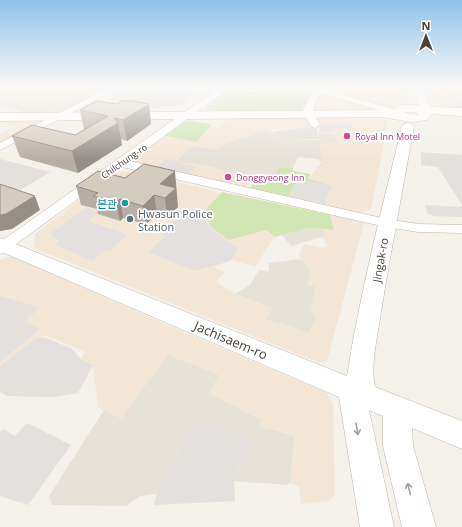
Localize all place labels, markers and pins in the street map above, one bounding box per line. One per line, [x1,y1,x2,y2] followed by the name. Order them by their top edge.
[355,130,420,143] place label: Royal Inn Motel
[342,131,352,141] marker: Royal Inn Motel
[236,171,305,184] place label: Donggyeong Inn
[223,172,233,182] marker: Donggyeong Inn
[97,196,117,211] place label: 본관
[120,198,130,208] marker: 본관
[138,206,213,234] place label: Hwasun Police Station
[125,214,135,224] marker: Hwasun Police Station

